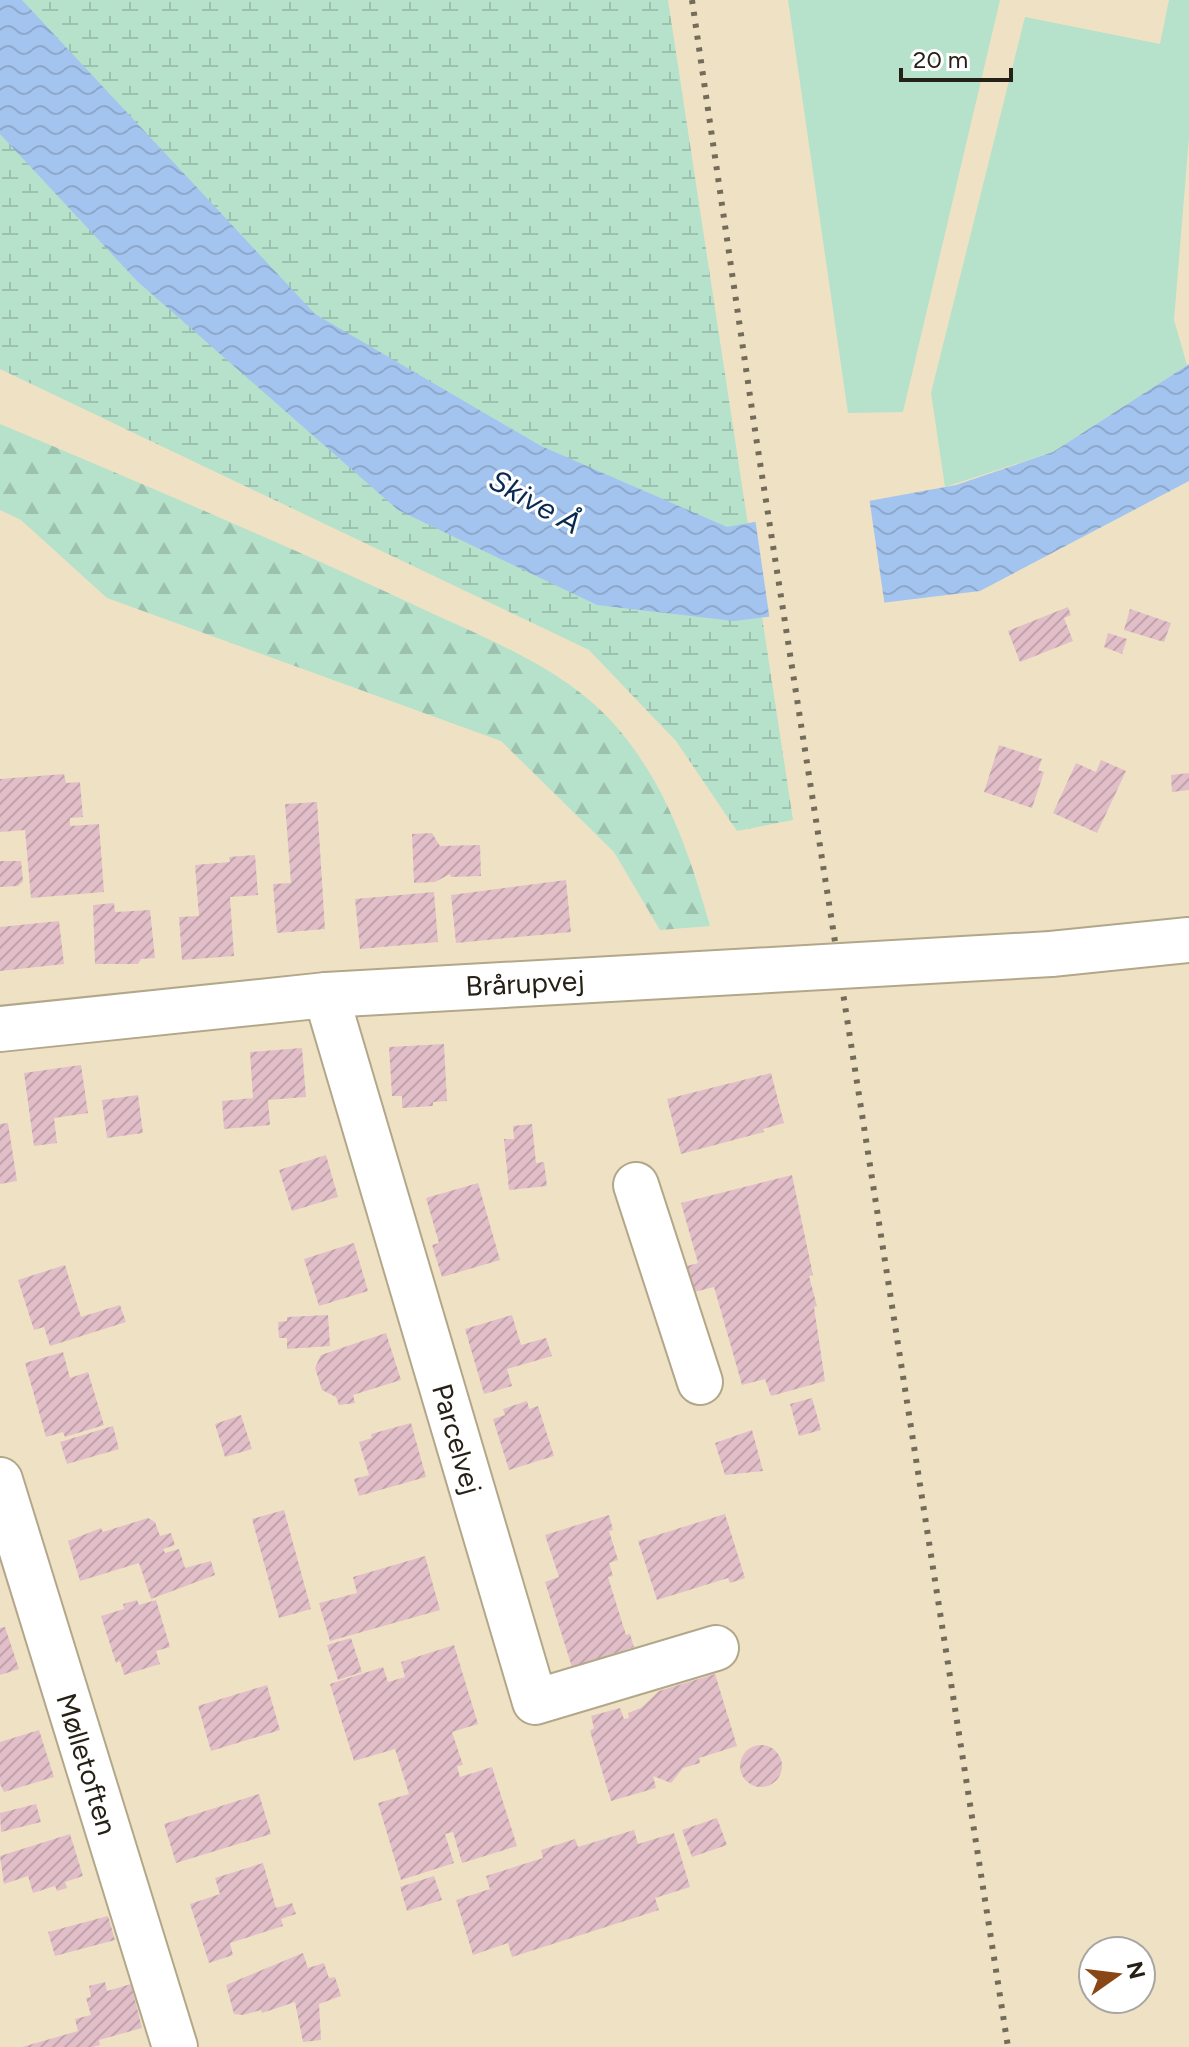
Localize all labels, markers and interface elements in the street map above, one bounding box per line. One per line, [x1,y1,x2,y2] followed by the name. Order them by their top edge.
[901,32,1011,82] scale bar
[913,45,968,74] text: 20 m
[483,461,588,542] water label: Skive Å
[465,963,585,1003] street label: Brårupvej
[425,1380,489,1498] street label: Parcelvej
[49,1689,125,1839] street label: Mølletoften
[1077,1935,1157,2015] north arrow
[1121,1959,1151,1982] text: N

